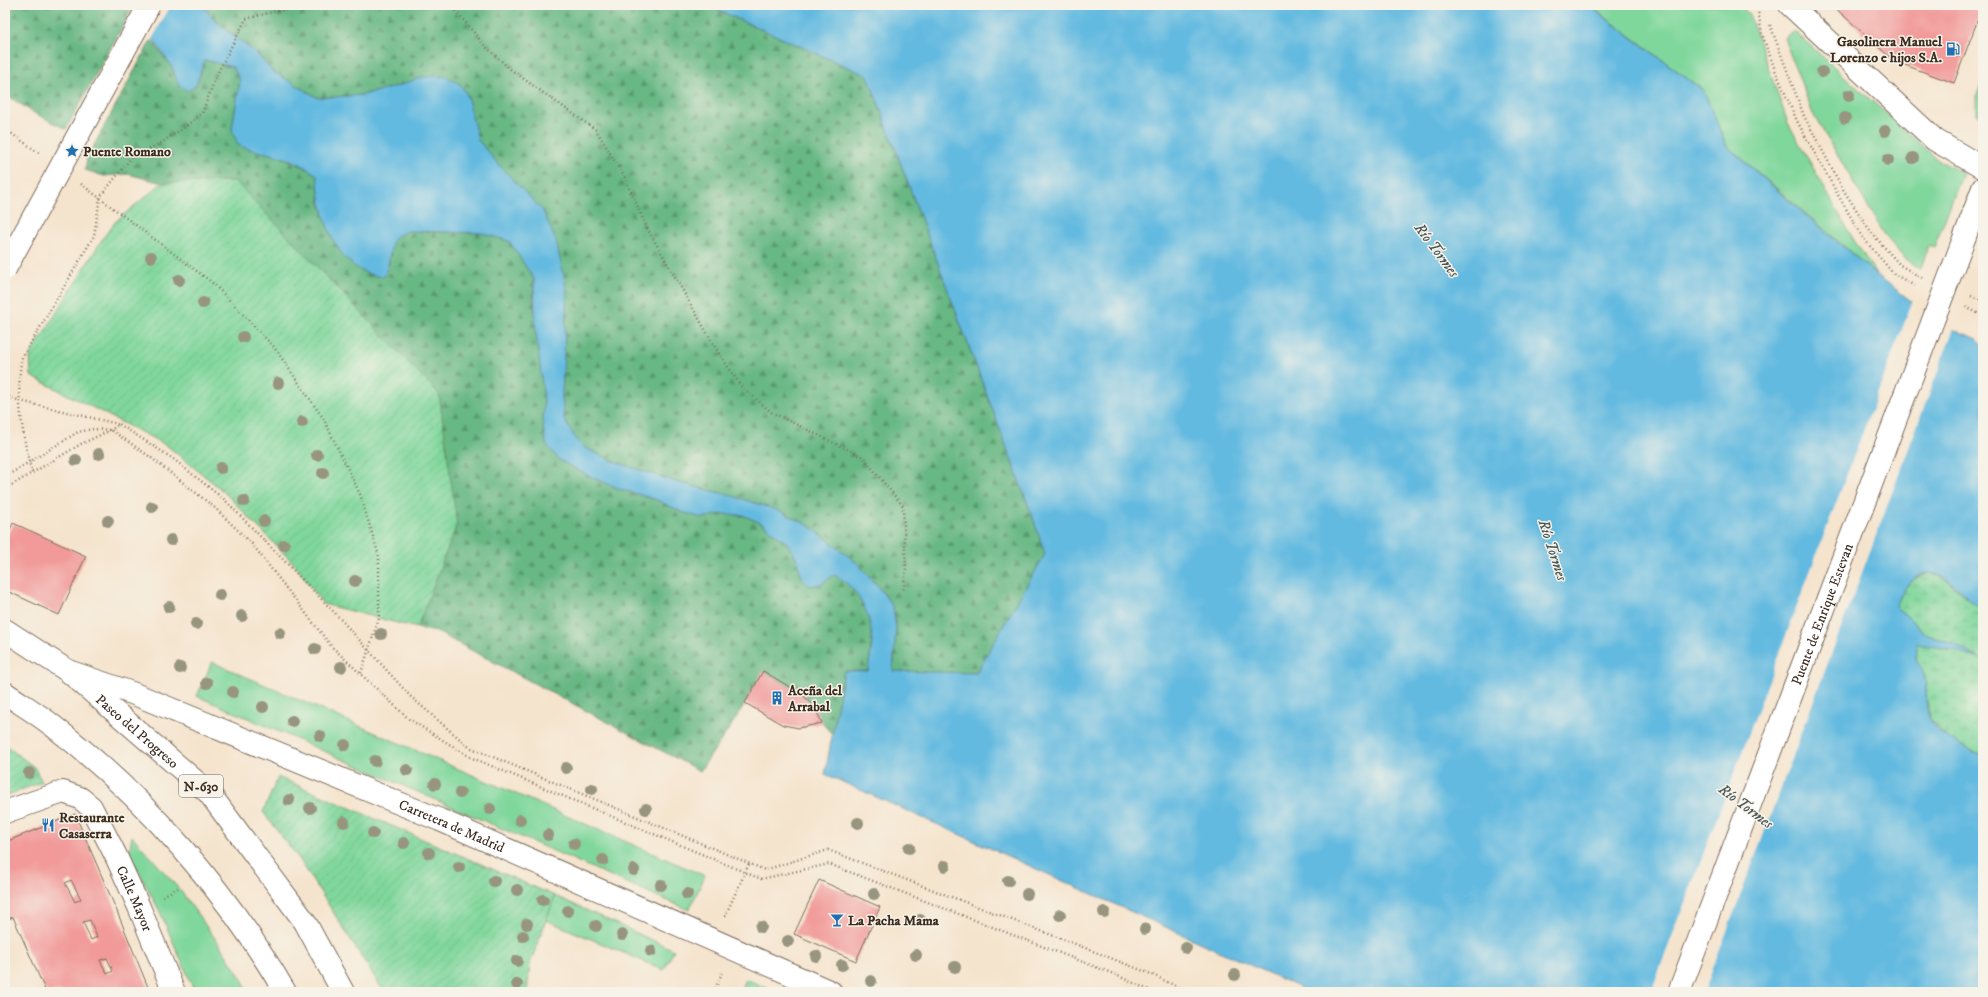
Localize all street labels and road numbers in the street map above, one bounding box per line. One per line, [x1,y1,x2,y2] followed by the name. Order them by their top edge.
[1788,541,1858,688] street label: Puente de Enrique Estevan
[92,691,182,773] street label: Paseo del Progreso
[179,775,223,797] road number: N-630
[396,796,507,857] street label: Carretera de Madrid
[112,863,156,935] street label: Calle Mayor

